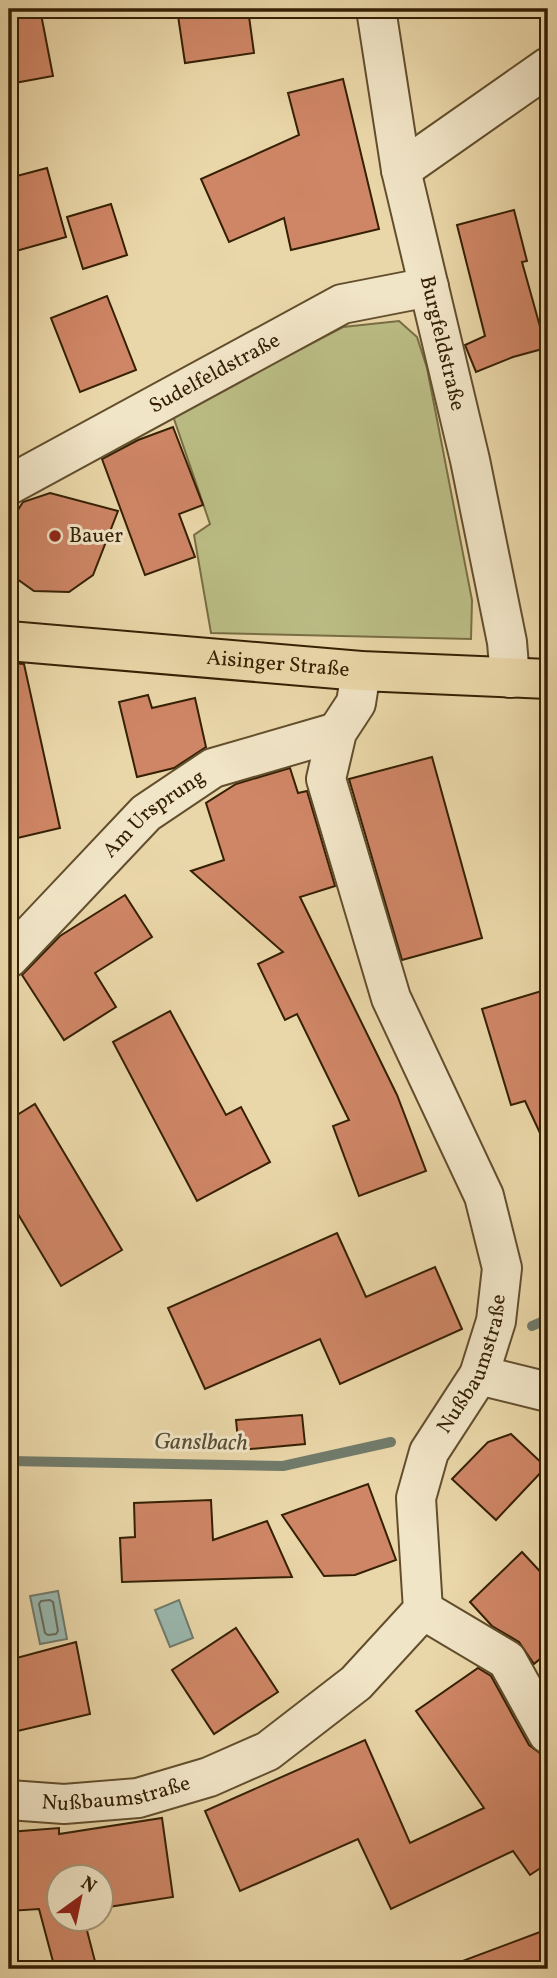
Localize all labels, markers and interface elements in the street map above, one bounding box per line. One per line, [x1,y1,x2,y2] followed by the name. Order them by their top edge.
[412,273,472,414] street label: Burgfeldstraße
[144,326,285,421] street label: Sudelfeldstraße
[69,522,123,551] place label: Bauer
[47,528,63,544] marker: Bauer
[205,643,351,684] street label: Aisinger Straße
[96,763,211,865] street label: Am Ursprung
[430,1293,513,1439] street label: Nußbaumstraße
[154,1426,248,1460] water label: Ganslbach
[41,1769,194,1819] street label: Nußbaumstraße
[46,1862,116,1932] north arrow
[75,1871,101,1900] text: N

